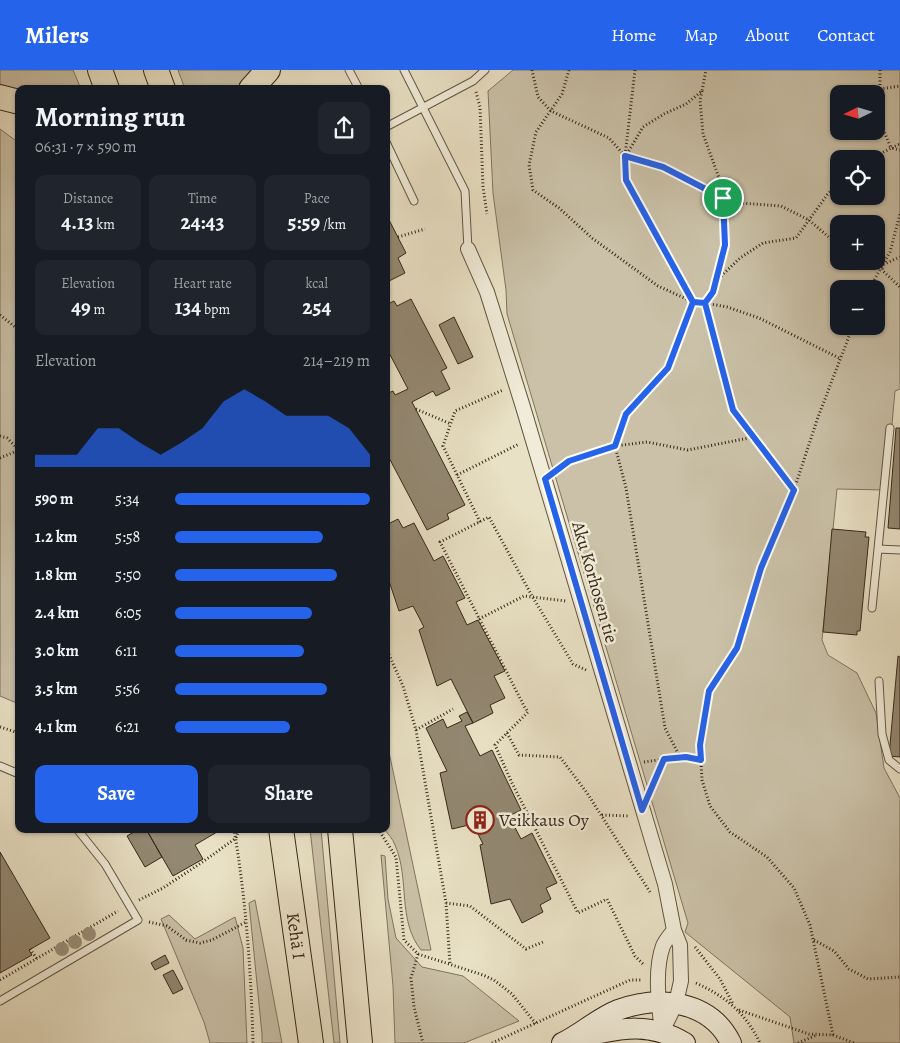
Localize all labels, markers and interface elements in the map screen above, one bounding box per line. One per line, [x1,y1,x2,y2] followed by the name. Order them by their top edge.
[25,19,89,51] text: Milers
[611,23,656,47] text: Home
[684,23,717,47] text: Map
[745,23,789,47] text: About
[817,23,875,47] text: Contact
[830,85,885,140] north arrow
[830,85,885,335] map controls
[35,98,185,136] text: Morning run
[318,102,370,154] button: share
[35,136,137,158] text: 06:31 · 7 × 590 m
[830,150,885,205] button: locate
[702,177,744,219] pin
[709,184,737,212] icon: arrive
[63,189,113,208] text: Distance
[188,189,217,208] text: Time
[304,189,330,208] text: Pace
[61,208,94,236] text: 4.13
[181,208,224,236] text: 24:43
[288,208,320,236] text: 5:59
[94,215,115,234] text: km
[320,215,346,234] text: /km
[830,215,885,270] button: +
[61,274,115,293] text: Elevation
[173,274,232,293] text: Heart rate
[306,274,328,293] text: kcal
[830,280,885,335] button: −
[71,293,91,321] text: 49
[175,293,201,321] text: 134
[302,293,331,321] text: 254
[91,300,105,319] text: m
[201,300,230,319] text: bpm
[35,350,96,372] text: Elevation
[303,350,370,372] text: 214–219 m
[35,488,73,510] text: 590 m
[115,488,140,510] text: 5:34
[566,517,624,646] street label: Aku Korhosen tie
[35,526,77,548] text: 1.2 km
[115,526,140,548] text: 5:58
[35,564,77,586] text: 1.8 km
[115,564,141,586] text: 5:50
[35,602,79,624] text: 2.4 km
[115,602,142,624] text: 6:05
[35,640,79,662] text: 3.0 km
[115,640,137,662] text: 6:11
[35,678,78,700] text: 3.5 km
[115,678,140,700] text: 5:56
[35,716,77,738] text: 4.1 km
[115,716,139,738] text: 6:21
[35,765,198,823] button: Save
[208,765,370,823] button: Share
[465,805,495,835] building icon: Veikkaus Oy
[498,808,590,832] place label: Veikkaus Oy
[281,911,311,961] street label: Kehä I

